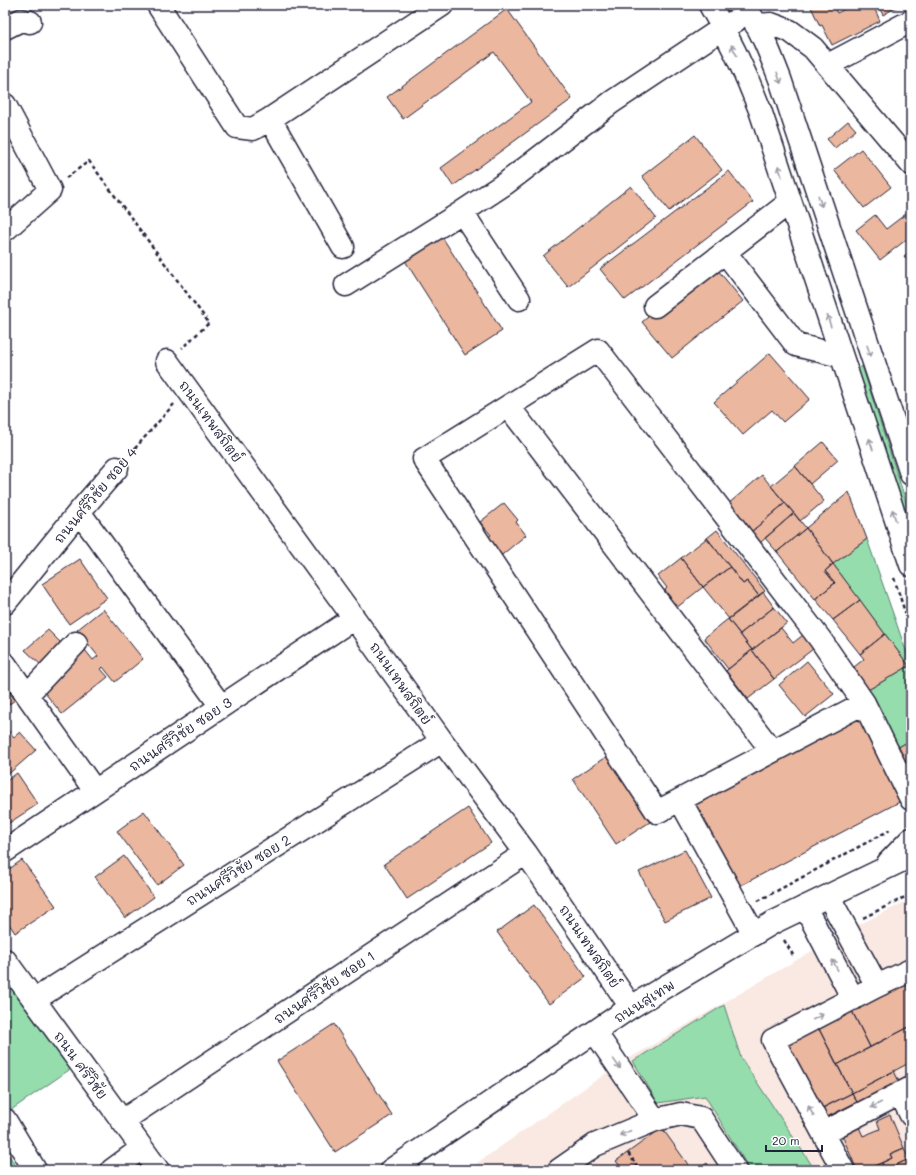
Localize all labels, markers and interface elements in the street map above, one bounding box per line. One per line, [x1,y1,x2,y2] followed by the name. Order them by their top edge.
[730,44,737,56] one-way arrow
[776,71,783,84] one-way arrow
[776,165,783,178] one-way arrow
[817,194,824,207] one-way arrow
[825,315,833,327] one-way arrow
[866,345,874,357] one-way arrow
[175,376,247,466] street label: ถนนเทพสถิตย์
[866,439,874,451] one-way arrow
[49,442,141,547] street label: ถนนศรีวิชัย ซอย 4
[890,509,897,522] one-way arrow
[365,638,437,728] street label: ถนนเทพสถิตย์
[125,692,235,776] street label: ถนนศรีวิชัย ซอย 3
[182,830,294,910] street label: ถนนศรีวิชัย ซอย 2
[555,901,625,991] street label: ถนนเทพสถิตย์
[270,946,378,1028] street label: ถนนศรีวิชัย ซอย 1
[830,959,838,971] one-way arrow
[610,975,679,1029] street label: ถนนสุเทพ
[812,1013,824,1021] one-way arrow
[50,1027,112,1103] street label: ถนน ศรีวิชัย
[613,1058,621,1069] one-way arrow
[871,1102,883,1110] one-way arrow
[807,1105,814,1117] one-way arrow
[766,1127,822,1153] scale bar
[619,1129,631,1137] one-way arrow
[772,1132,800,1148] text: 20 m

